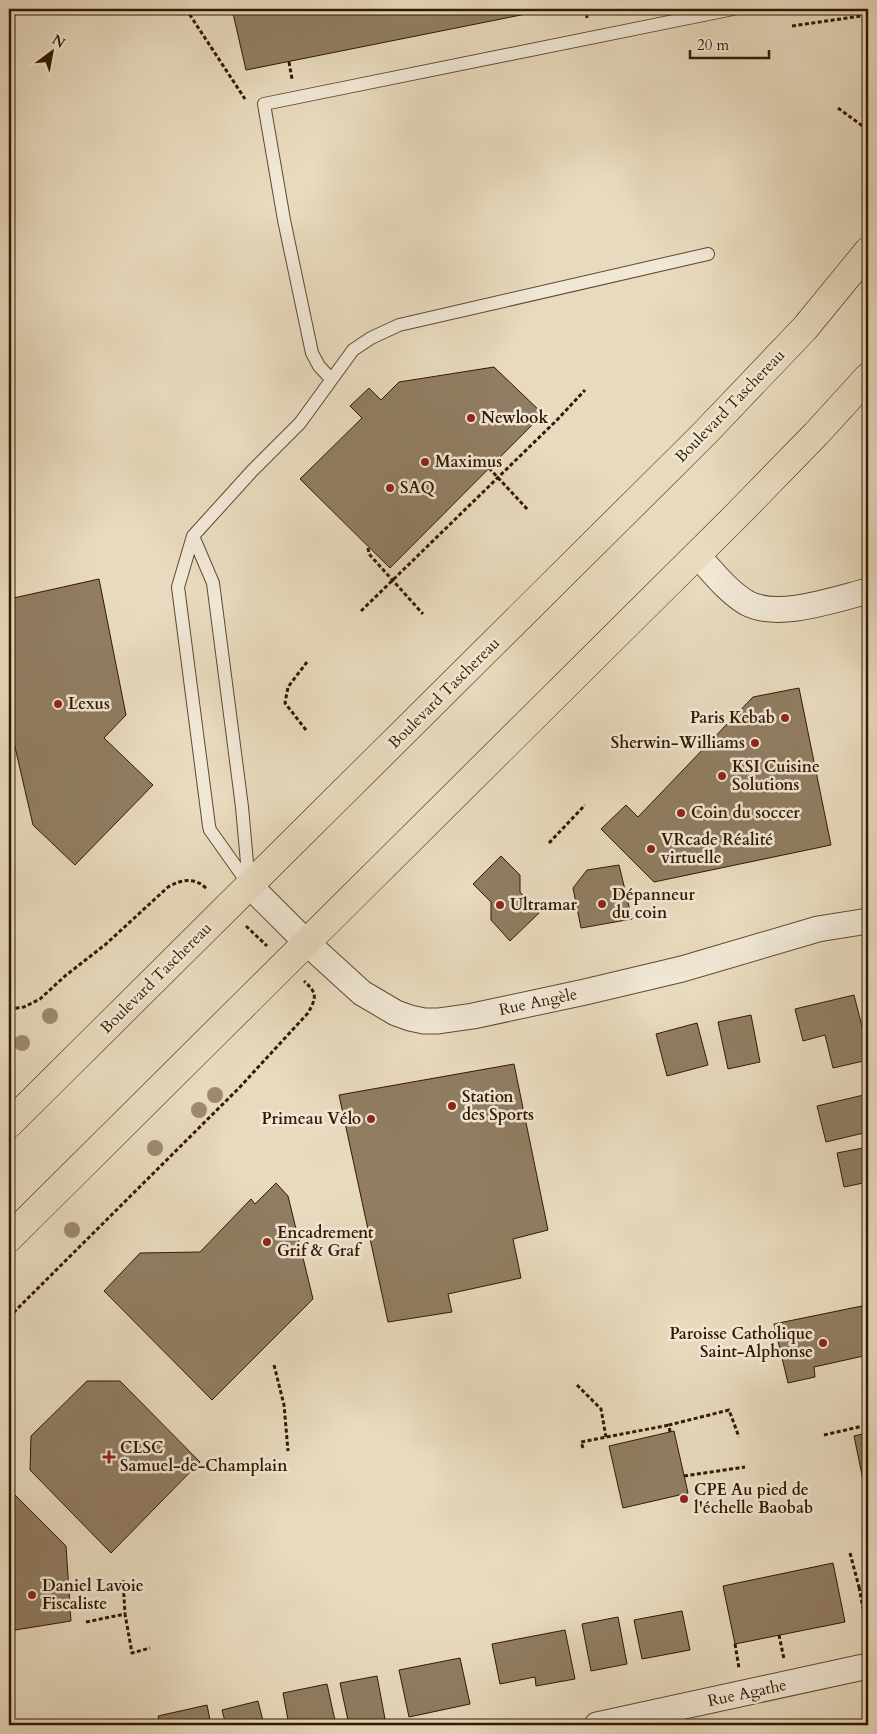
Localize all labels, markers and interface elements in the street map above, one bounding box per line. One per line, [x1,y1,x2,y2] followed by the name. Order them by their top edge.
[28,28,78,78] north arrow
[690,28,768,60] scale bar
[48,30,69,53] text: N
[697,35,729,55] text: 20 m
[670,344,790,467] street label: Boulevard Taschereau
[481,407,548,429] place label: Newlook
[465,412,477,424] marker: Newlook
[435,451,502,473] place label: Maximus
[419,456,431,468] marker: Maximus
[400,477,435,499] place label: SAQ
[384,482,396,494] marker: SAQ
[383,632,505,754] street label: Boulevard Taschereau
[68,693,110,715] place label: Lexus
[52,698,64,710] marker: Lexus
[690,707,775,729] place label: Paris Kebab
[779,712,791,724] marker: Paris Kebab
[611,732,745,754] place label: Sherwin-Williams
[749,737,761,749] marker: Sherwin-Williams
[732,756,820,796] place label: KSI Cuisine Solutions
[716,770,728,782] marker: KSI Cuisine Solutions
[691,802,800,824] place label: Coin du soccer
[675,807,687,819] marker: Coin du soccer
[661,829,773,869] place label: VRcade Réalité virtuelle
[645,843,657,855] marker: VRcade Réalité virtuelle
[612,884,696,924] place label: Dépanneur du coin
[510,894,577,916] place label: Ultramar
[596,898,608,910] marker: Dépanneur du coin
[494,899,506,911] marker: Ultramar
[95,917,217,1039] street label: Boulevard Taschereau
[497,983,579,1021] street label: Rue Angèle
[462,1086,534,1126] place label: Station des Sports
[446,1100,458,1112] marker: Station des Sports
[261,1108,361,1130] place label: Primeau Vélo
[365,1113,377,1125] marker: Primeau Vélo
[277,1222,374,1262] place label: Encadrement Grif & Graf
[261,1236,273,1248] marker: Encadrement Grif & Graf
[669,1323,813,1363] place label: Paroisse Catholique Saint-Alphonse
[817,1337,829,1349] marker: Paroisse Catholique Saint-Alphonse
[120,1437,288,1477] place label: CLSC Samuel-de-Champlain
[102,1450,116,1464] marker: CLSC Samuel-de-Champlain
[694,1479,813,1519] place label: CPE Au pied de l'échelle Baobab
[678,1493,690,1505] marker: CPE Au pied de l'échelle Baobab
[42,1575,144,1615] place label: Daniel Lavoie Fiscaliste
[26,1589,38,1601] marker: Daniel Lavoie Fiscaliste
[706,1674,788,1712] street label: Rue Agathe

